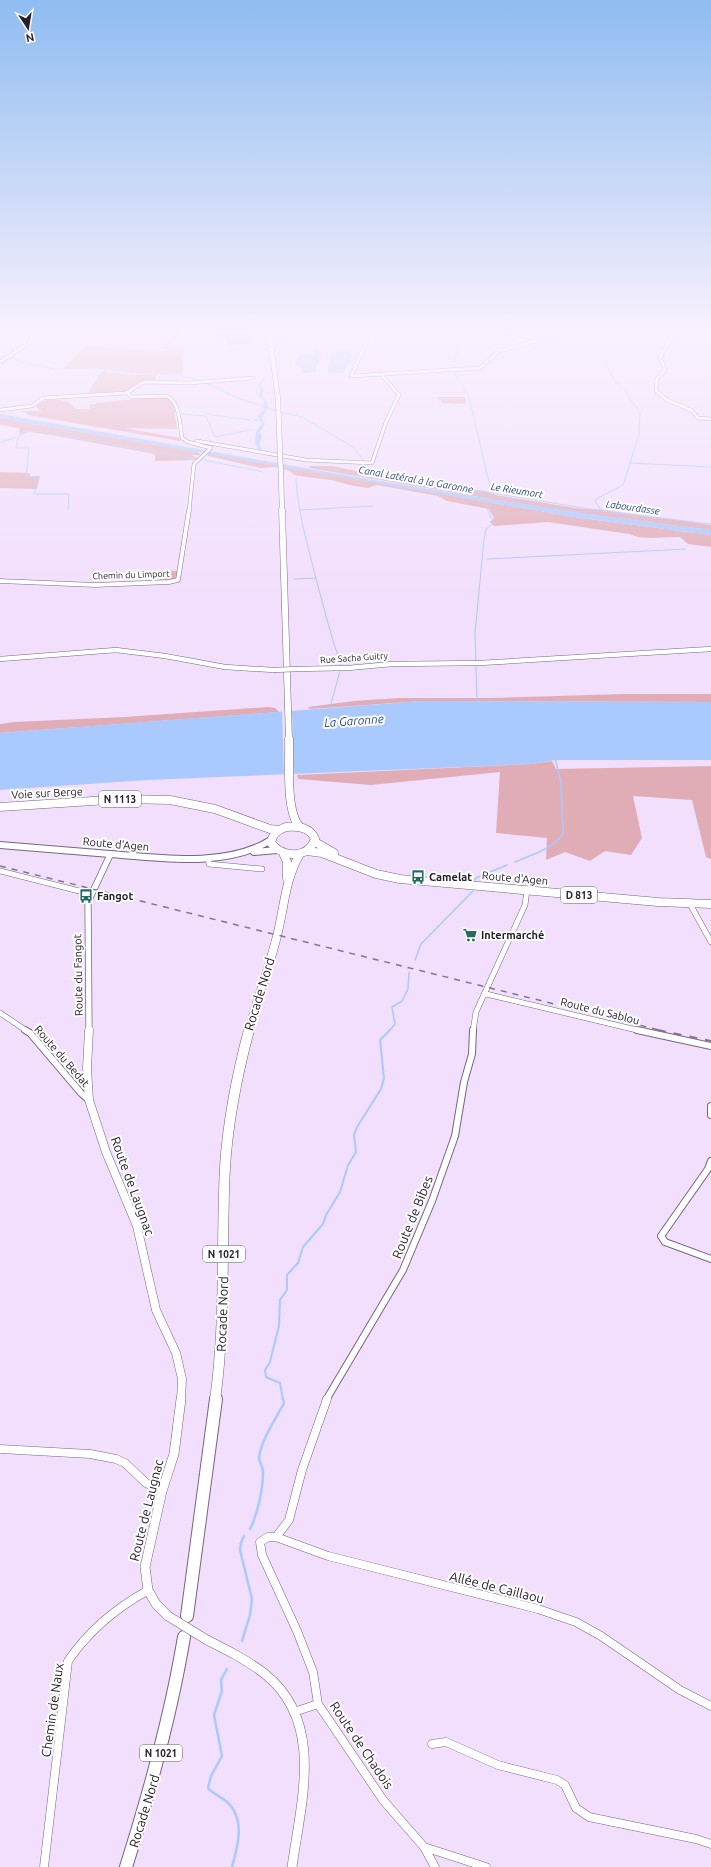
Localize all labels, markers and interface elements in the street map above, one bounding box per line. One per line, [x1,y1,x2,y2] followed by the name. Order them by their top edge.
[8,8,48,48] north arrow
[25,31,35,45] text: N
[358,464,474,495] water label: Canal Latéral à la Garonne
[490,481,544,500] water label: Le Rieumort
[605,498,661,517] water label: Labourdasse
[92,569,170,581] street label: Chemin du Limport
[320,651,389,665] street label: Rue Sacha Guitry
[324,712,384,729] water label: La Garonne
[11,785,83,801] street label: Voie sur Berge
[99,791,141,807] road number: N 1113
[82,835,150,853] street label: Route d'Agen
[410,869,426,885] bus stop icon: Camelat
[481,869,549,887] street label: Route d'Agen
[429,871,472,883] place label: Camelat
[561,887,597,903] road number: D 813
[78,888,94,904] bus stop icon: Fangot
[97,890,133,902] place label: Fangot
[462,927,478,943] supermarket icon: Intermarché
[481,929,544,941] place label: Intermarché
[71,933,85,1016] street label: Route du Fangot
[241,956,277,1032] street label: Rocade Nord
[559,995,641,1027] street label: Route du Sablou
[32,1023,92,1090] street label: Route du Bedat
[109,1135,157,1237] street label: Route de Laugnac
[389,1173,435,1260] street label: Route de Bibes
[203,1246,245,1262] road number: N 1021
[214,1276,230,1352] street label: Rocade Nord
[127,1458,165,1562] street label: Route de Laugnac
[448,1569,546,1605] street label: Allée de Caillaou
[38,1662,66,1758] street label: Chemin de Naux
[328,1699,397,1792] street label: Route de Chadois
[140,1745,182,1761] road number: N 1021
[126,1773,162,1849] street label: Rocade Nord

